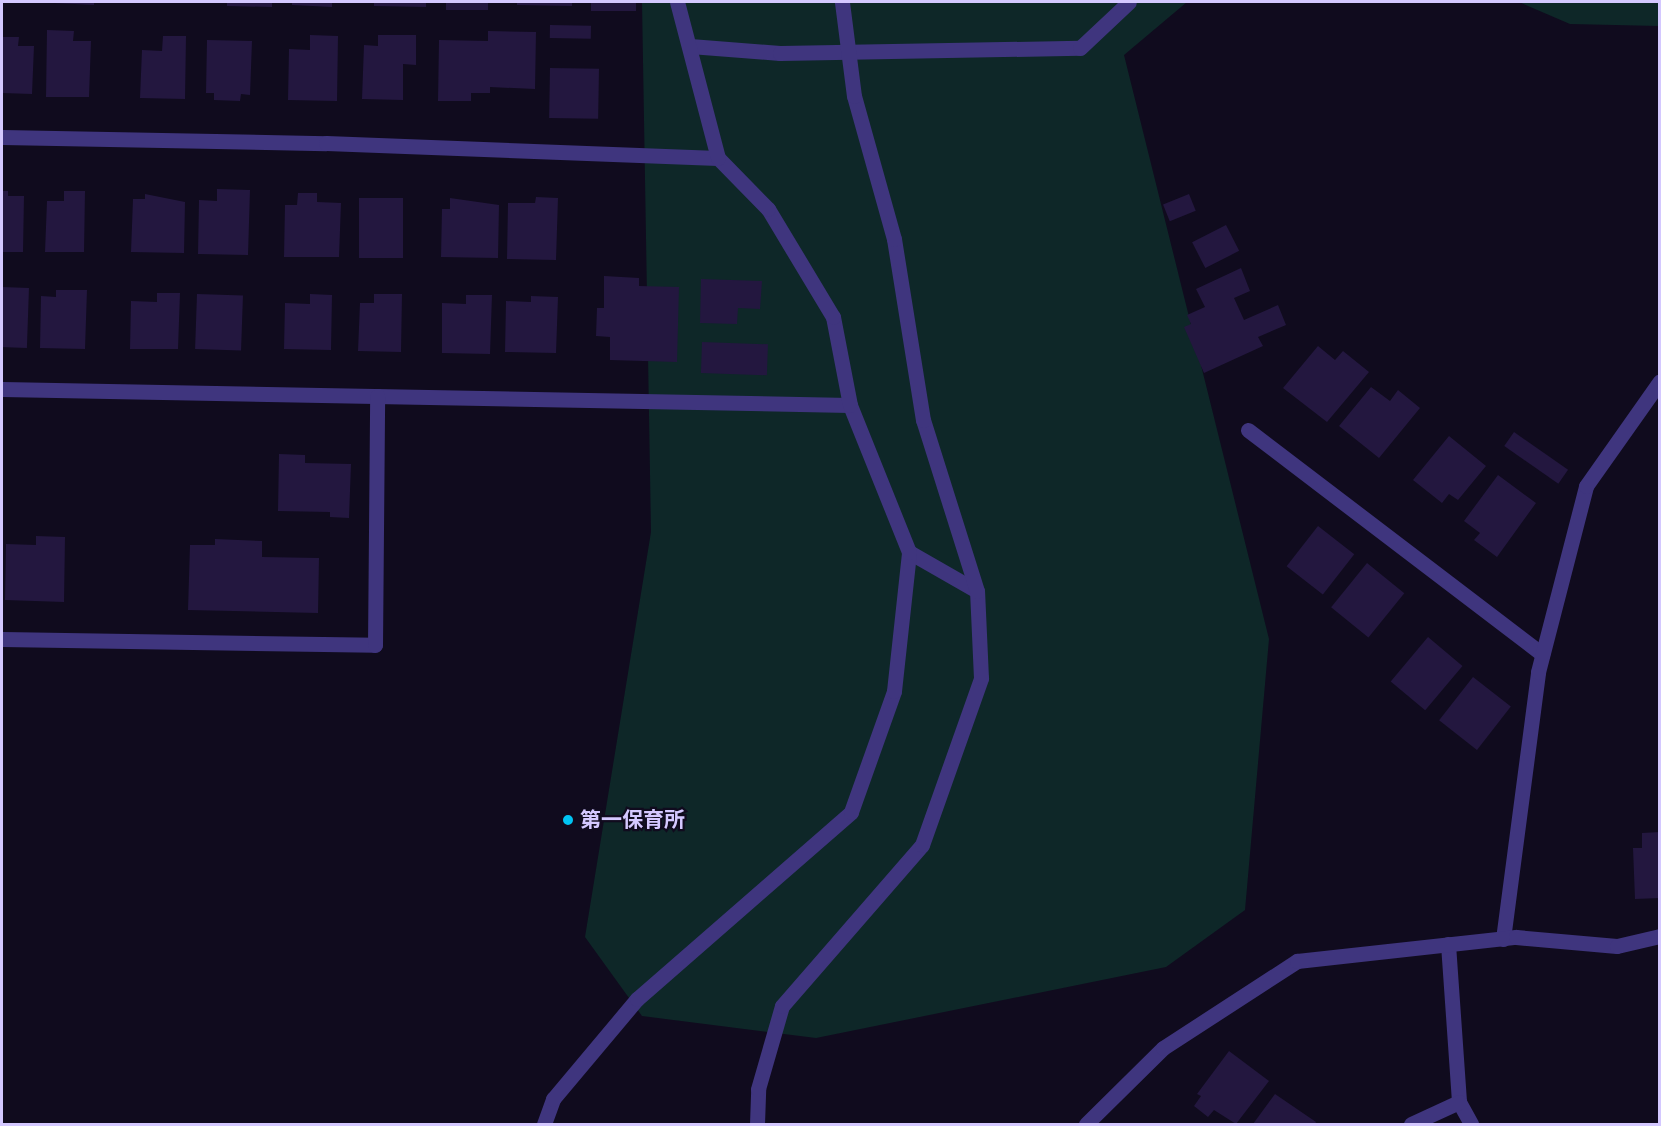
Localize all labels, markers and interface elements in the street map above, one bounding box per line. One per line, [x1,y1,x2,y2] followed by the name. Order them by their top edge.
[580,807,685,833] place label: 第一保育所
[561,813,575,827] marker: 第一保育所

